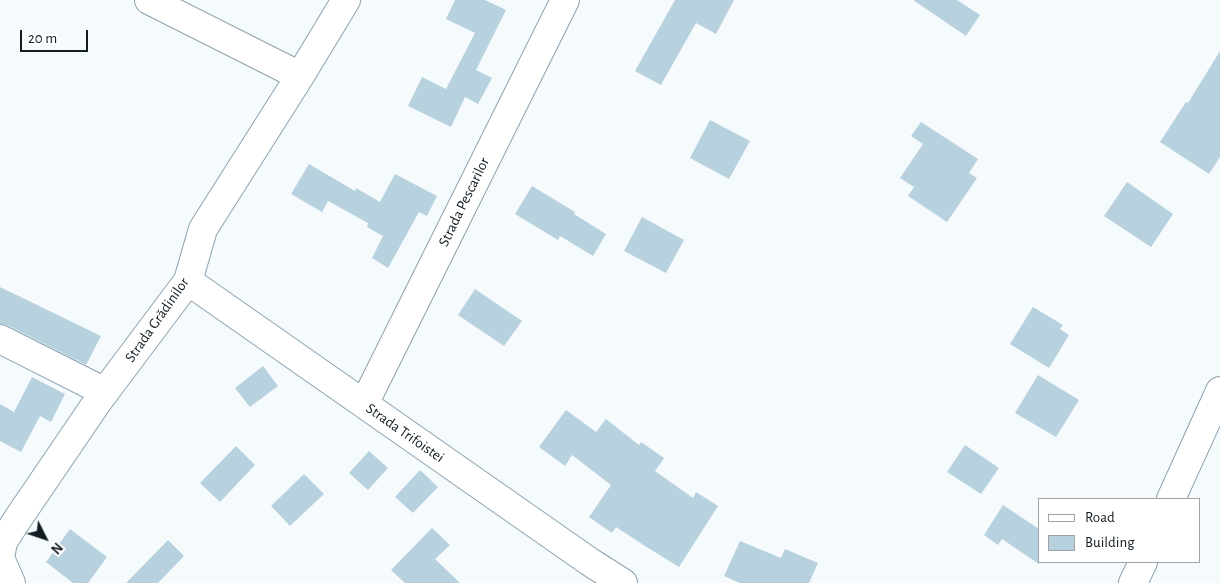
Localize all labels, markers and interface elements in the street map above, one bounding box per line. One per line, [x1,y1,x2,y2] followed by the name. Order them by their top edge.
[22,20,90,52] scale bar
[28,31,57,46] text: 20 m
[435,154,493,250] street label: Strada Pescarilor
[121,274,193,366] street label: Strada Grădinilor
[362,399,448,467] street label: Strada Trifoistei
[1038,498,1200,563] legend
[1085,510,1115,525] text: Road
[20,513,70,563] north arrow
[1085,535,1135,550] text: Building
[48,540,65,556] text: N

